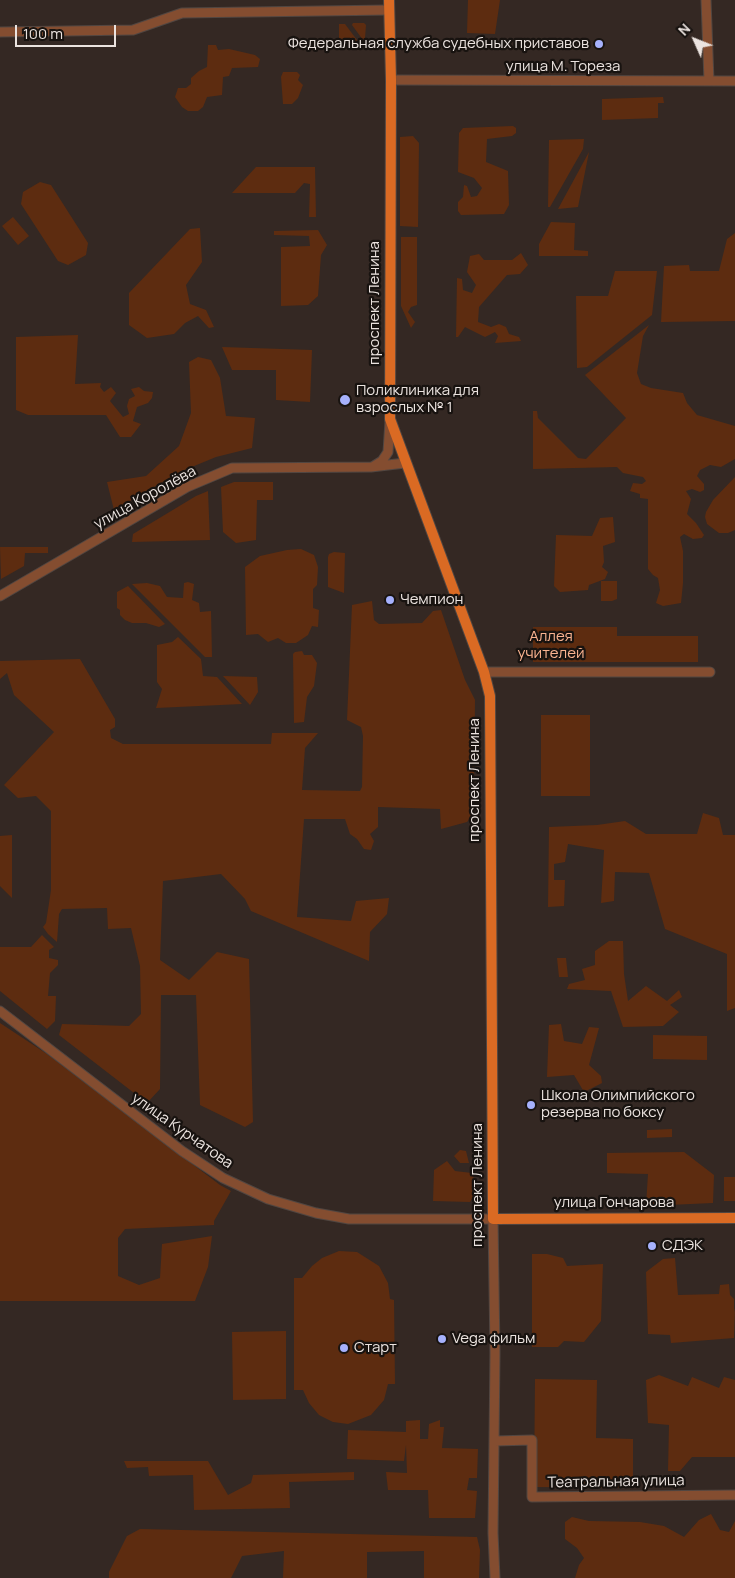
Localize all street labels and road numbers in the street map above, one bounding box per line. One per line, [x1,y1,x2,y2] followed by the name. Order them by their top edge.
[506,58,620,76] street label: улица М. Тореза
[366,241,384,365] street label: проспект Ленина
[91,462,199,534] street label: улица Королёва
[466,718,484,842] street label: проспект Ленина
[128,1089,236,1173] street label: улица Курчатова
[469,1123,487,1247] street label: проспект Ленина
[554,1194,674,1212] street label: улица Гончарова
[547,1472,685,1492] street label: Театральная улица

